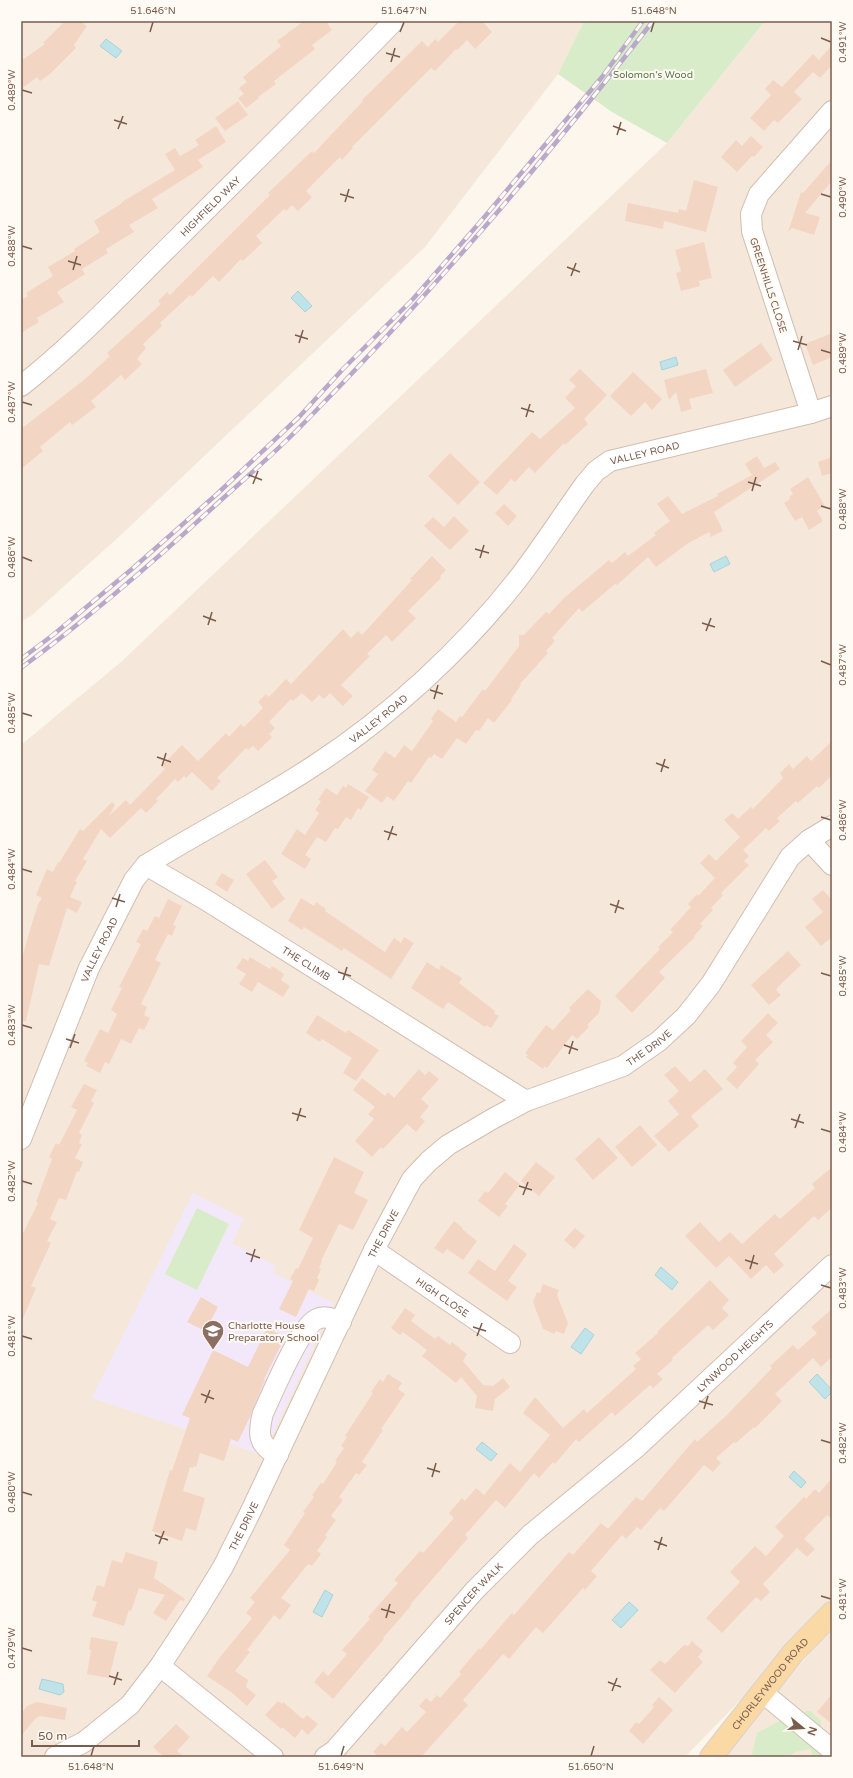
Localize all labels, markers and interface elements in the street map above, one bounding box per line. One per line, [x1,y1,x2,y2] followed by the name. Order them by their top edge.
[130,5,176,17] text: 51.646°N
[381,5,427,17] text: 51.647°N
[631,5,677,17] text: 51.648°N
[837,21,849,63] text: 0.491°W
[6,69,18,111] text: 0.489°W
[613,69,693,81] park label: Solomon's Wood
[178,174,244,239] street label: HIGHFIELD WAY
[837,176,849,218] text: 0.490°W
[6,225,18,267] text: 0.488°W
[747,236,789,334] street label: GREENHILLS CLOSE
[837,332,849,374] text: 0.489°W
[6,381,18,423] text: 0.487°W
[609,440,681,468] street label: VALLEY ROAD
[837,488,849,530] text: 0.488°W
[6,536,18,578] text: 0.486°W
[837,644,849,686] text: 0.487°W
[6,692,18,734] text: 0.485°W
[347,692,410,746] street label: VALLEY ROAD
[837,799,849,841] text: 0.486°W
[6,848,18,890] text: 0.484°W
[79,915,121,984] street label: VALLEY ROAD
[279,944,332,984] street label: THE CLIMB
[837,955,849,997] text: 0.485°W
[6,1004,18,1046] text: 0.483°W
[624,1027,675,1069] street label: THE DRIVE
[837,1111,849,1153] text: 0.484°W
[6,1160,18,1202] text: 0.482°W
[366,1208,402,1260] street label: THE DRIVE
[837,1267,849,1309] text: 0.483°W
[413,1275,471,1320] street label: HIGH CLOSE
[6,1315,18,1357] text: 0.481°W
[200,1318,226,1351] school or university icon: Charlotte House Preparatory School
[695,1318,776,1395] street label: LYNWOOD HEIGHTS
[228,1320,319,1344] place label: Charlotte House Preparatory School
[837,1422,849,1464] text: 0.482°W
[6,1471,18,1513] text: 0.480°W
[227,1500,261,1553] street label: THE DRIVE
[442,1561,506,1628] street label: SPENCER WALK
[837,1578,849,1620] text: 0.481°W
[6,1627,18,1669] text: 0.479°W
[730,1636,811,1733] street label: CHORLEYWOOD ROAD
[783,1708,823,1748] north arrow
[32,1722,139,1748] scale bar
[804,1725,820,1737] text: N
[38,1729,67,1743] text: 50 m
[68,1761,114,1773] text: 51.648°N
[318,1761,364,1773] text: 51.649°N
[568,1761,614,1773] text: 51.650°N

